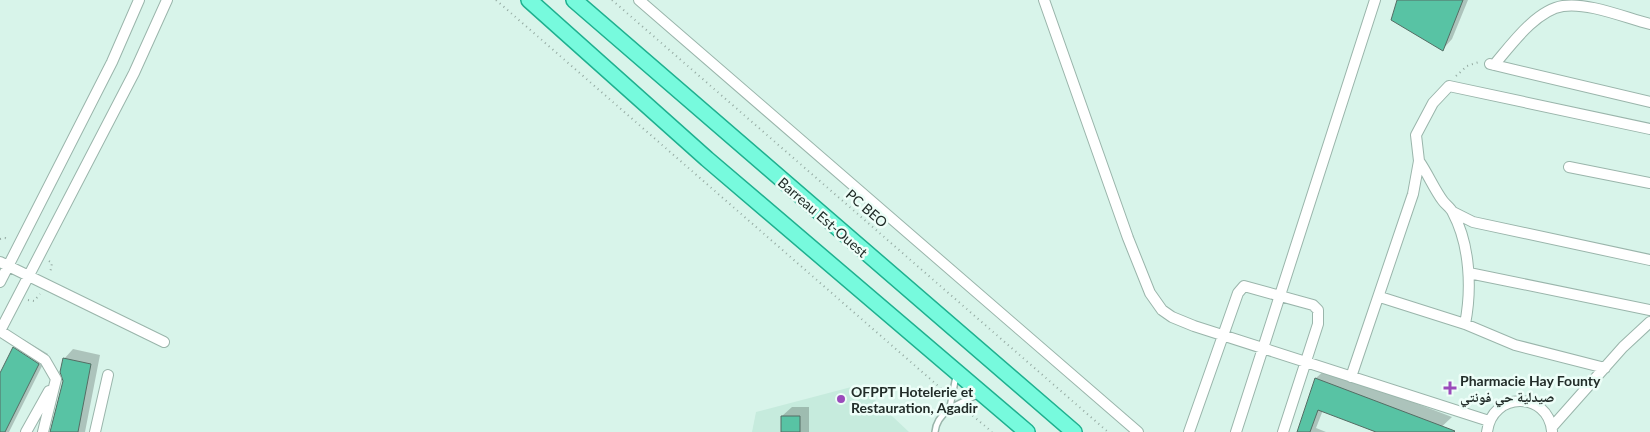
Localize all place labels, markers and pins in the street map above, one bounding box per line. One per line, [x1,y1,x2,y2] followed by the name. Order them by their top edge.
[1460,372,1601,408] place label: Pharmacie Hay Founty صيدلية حي فونتي
[1444,382,1456,394] marker: Pharmacie Hay Founty صيدلية حي فونتي
[851,383,978,416] place label: OFPPT Hotelerie et Restauration, Agadir
[835,393,847,405] marker: OFPPT Hotelerie et Restauration, Agadir

